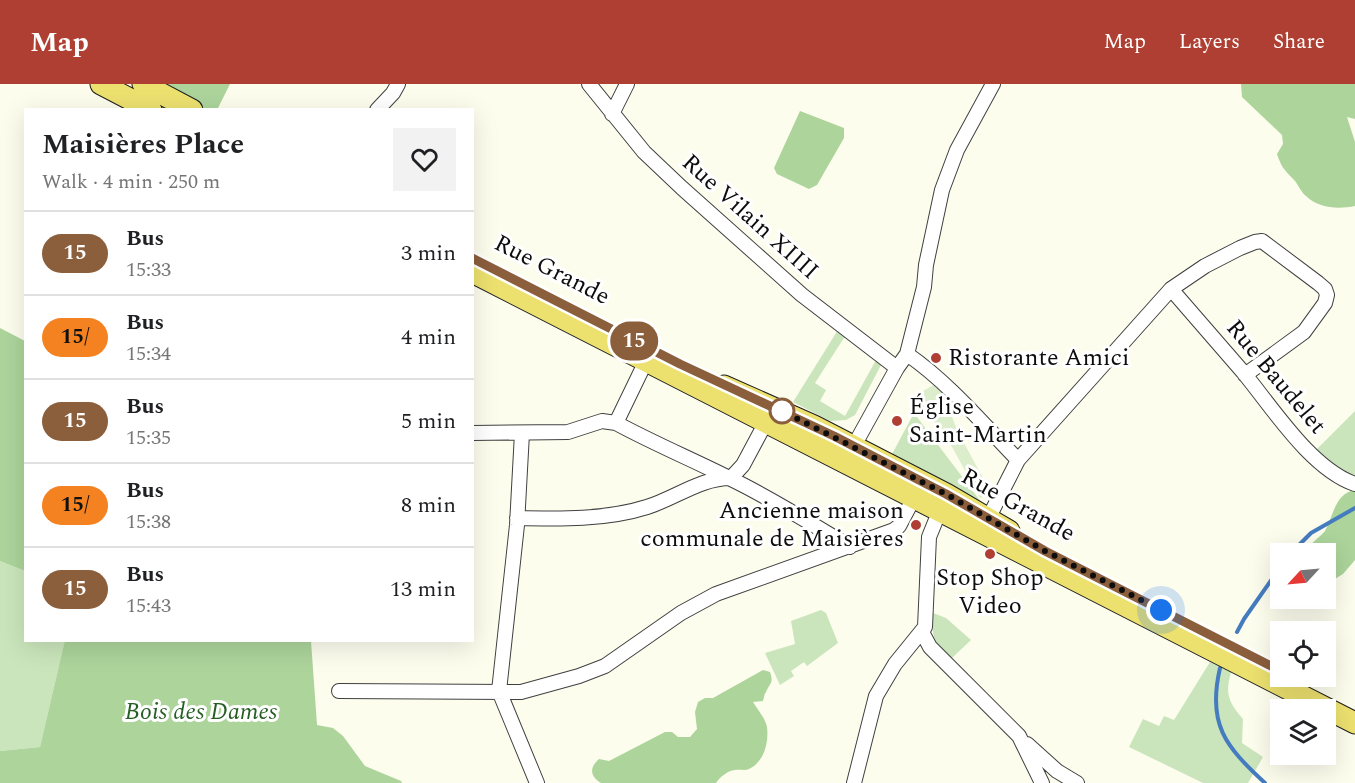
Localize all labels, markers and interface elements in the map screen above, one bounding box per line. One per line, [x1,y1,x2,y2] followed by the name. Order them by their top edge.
[30,21,89,64] text: Map
[1104,26,1146,58] text: Map
[1179,26,1240,58] text: Layers
[1273,26,1325,58] text: Share
[42,123,244,166] text: Maisières Place
[393,128,456,191] button: heart
[673,146,827,288] street label: Rue Vilain XIIII
[42,167,220,197] text: Walk · 4 min · 250 m
[126,222,164,255] text: Bus
[488,225,616,315] street label: Rue Grande
[63,237,87,269] text: 15
[401,237,456,270] text: 3 min
[126,255,171,285] text: 15:33
[126,306,164,339] text: Bus
[1217,312,1335,442] street label: Rue Baudelet
[61,321,89,353] text: 15/
[401,321,456,354] text: 4 min
[607,322,661,360] line badge: 15
[622,325,646,357] text: 15
[126,339,171,369] text: 15:34
[948,340,1130,376] place label: Ristorante Amici
[929,351,943,365] marker: Ristorante Amici
[909,389,1047,453] place label: Église Saint-Martin
[126,390,164,423] text: Bus
[769,398,795,424] unlabelled marker
[63,405,87,437] text: 15
[401,405,456,438] text: 5 min
[890,414,904,428] marker: Église Saint-Martin
[126,423,171,453] text: 15:35
[954,459,1082,551] street label: Rue Grande
[126,474,164,507] text: Bus
[61,489,89,521] text: 15/
[401,489,456,522] text: 8 min
[640,493,904,557] place label: Ancienne maison communale de Maisières
[126,507,171,537] text: 15:38
[909,518,923,532] marker: Ancienne maison communale de Maisières
[1270,543,1336,609] north arrow
[1270,543,1336,765] map controls
[983,547,997,561] marker: Stop Shop Video
[126,558,164,591] text: Bus
[936,560,1044,624] place label: Stop Shop Video
[63,573,87,605] text: 15
[390,573,456,606] text: 13 min
[126,591,171,621] text: 15:43
[1146,595,1176,625] your location
[1270,621,1336,687] button: locate
[125,694,278,730] park label: Bois des Dames
[1270,699,1336,765] button: layers

